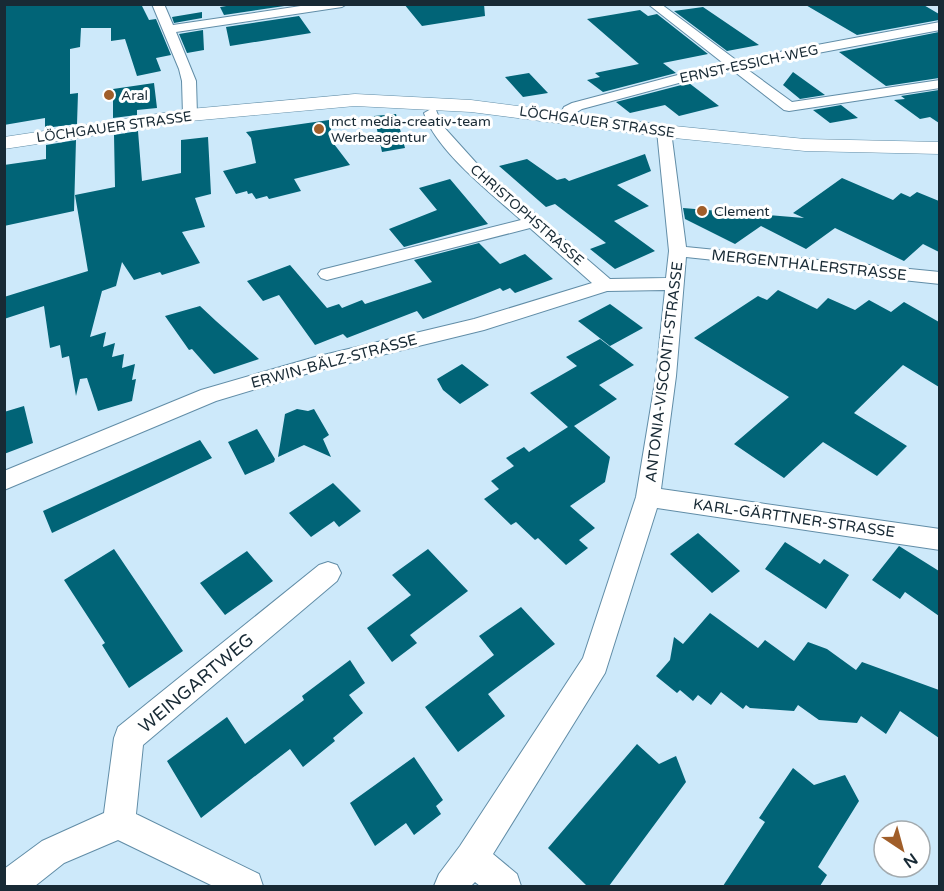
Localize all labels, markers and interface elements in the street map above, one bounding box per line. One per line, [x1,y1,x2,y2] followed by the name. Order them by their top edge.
[678,41,820,87] street label: ERNST-ESSICH-WEG
[121,87,148,104] place label: Aral
[102,88,116,102] marker: Aral
[518,103,676,141] street label: LÖCHGAUER STRASSE
[35,108,193,146] street label: LÖCHGAUER STRASSE
[331,113,491,146] place label: mct media-creativ-team Werbeagentur
[312,122,326,136] marker: mct media-creativ-team Werbeagentur
[467,161,587,269] street label: CHRISTOPHSTRASSE
[714,203,770,220] place label: Clement
[695,204,709,218] marker: Clement
[711,246,907,284] street label: MERGENTHALERSTRASSE
[642,261,686,483] street label: ANTONIA-VISCONTI-STRASSE
[249,330,419,392] street label: ERWIN-BÄLZ-STRASSE
[692,495,896,541] street label: KARL-GÄRTTNER-STRASSE
[134,629,258,737] street label: WEINGARTWEG
[872,819,932,879] north arrow
[899,848,921,872] text: N

